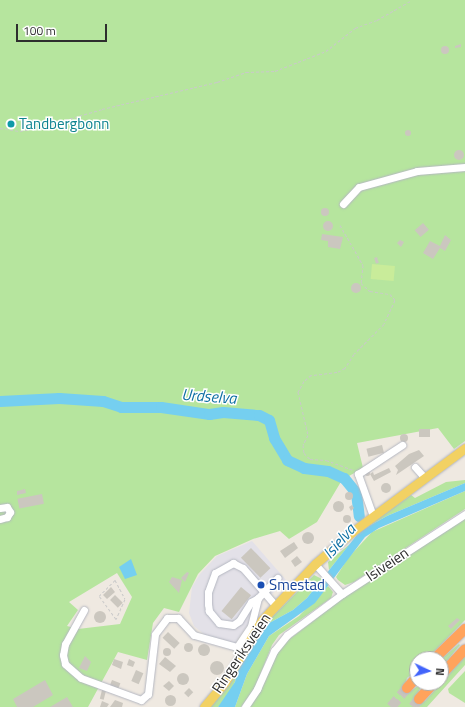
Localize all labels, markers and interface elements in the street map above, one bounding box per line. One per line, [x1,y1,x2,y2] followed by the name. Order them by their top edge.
[18,16,109,42] scale bar
[23,21,56,40] text: 100 m
[19,115,109,133] place label: Tandbergbonn
[6,119,16,129] marker: Tandbergbonn
[181,385,237,407] water label: Urdselva
[319,520,359,562] water label: Isielva
[362,543,412,585] street label: Isiveien
[269,576,325,594] place label: Smestad
[256,580,266,590] marker: Smestad
[208,610,274,696] street label: Ringeriksveien
[409,651,449,691] north arrow
[432,667,448,676] text: N

